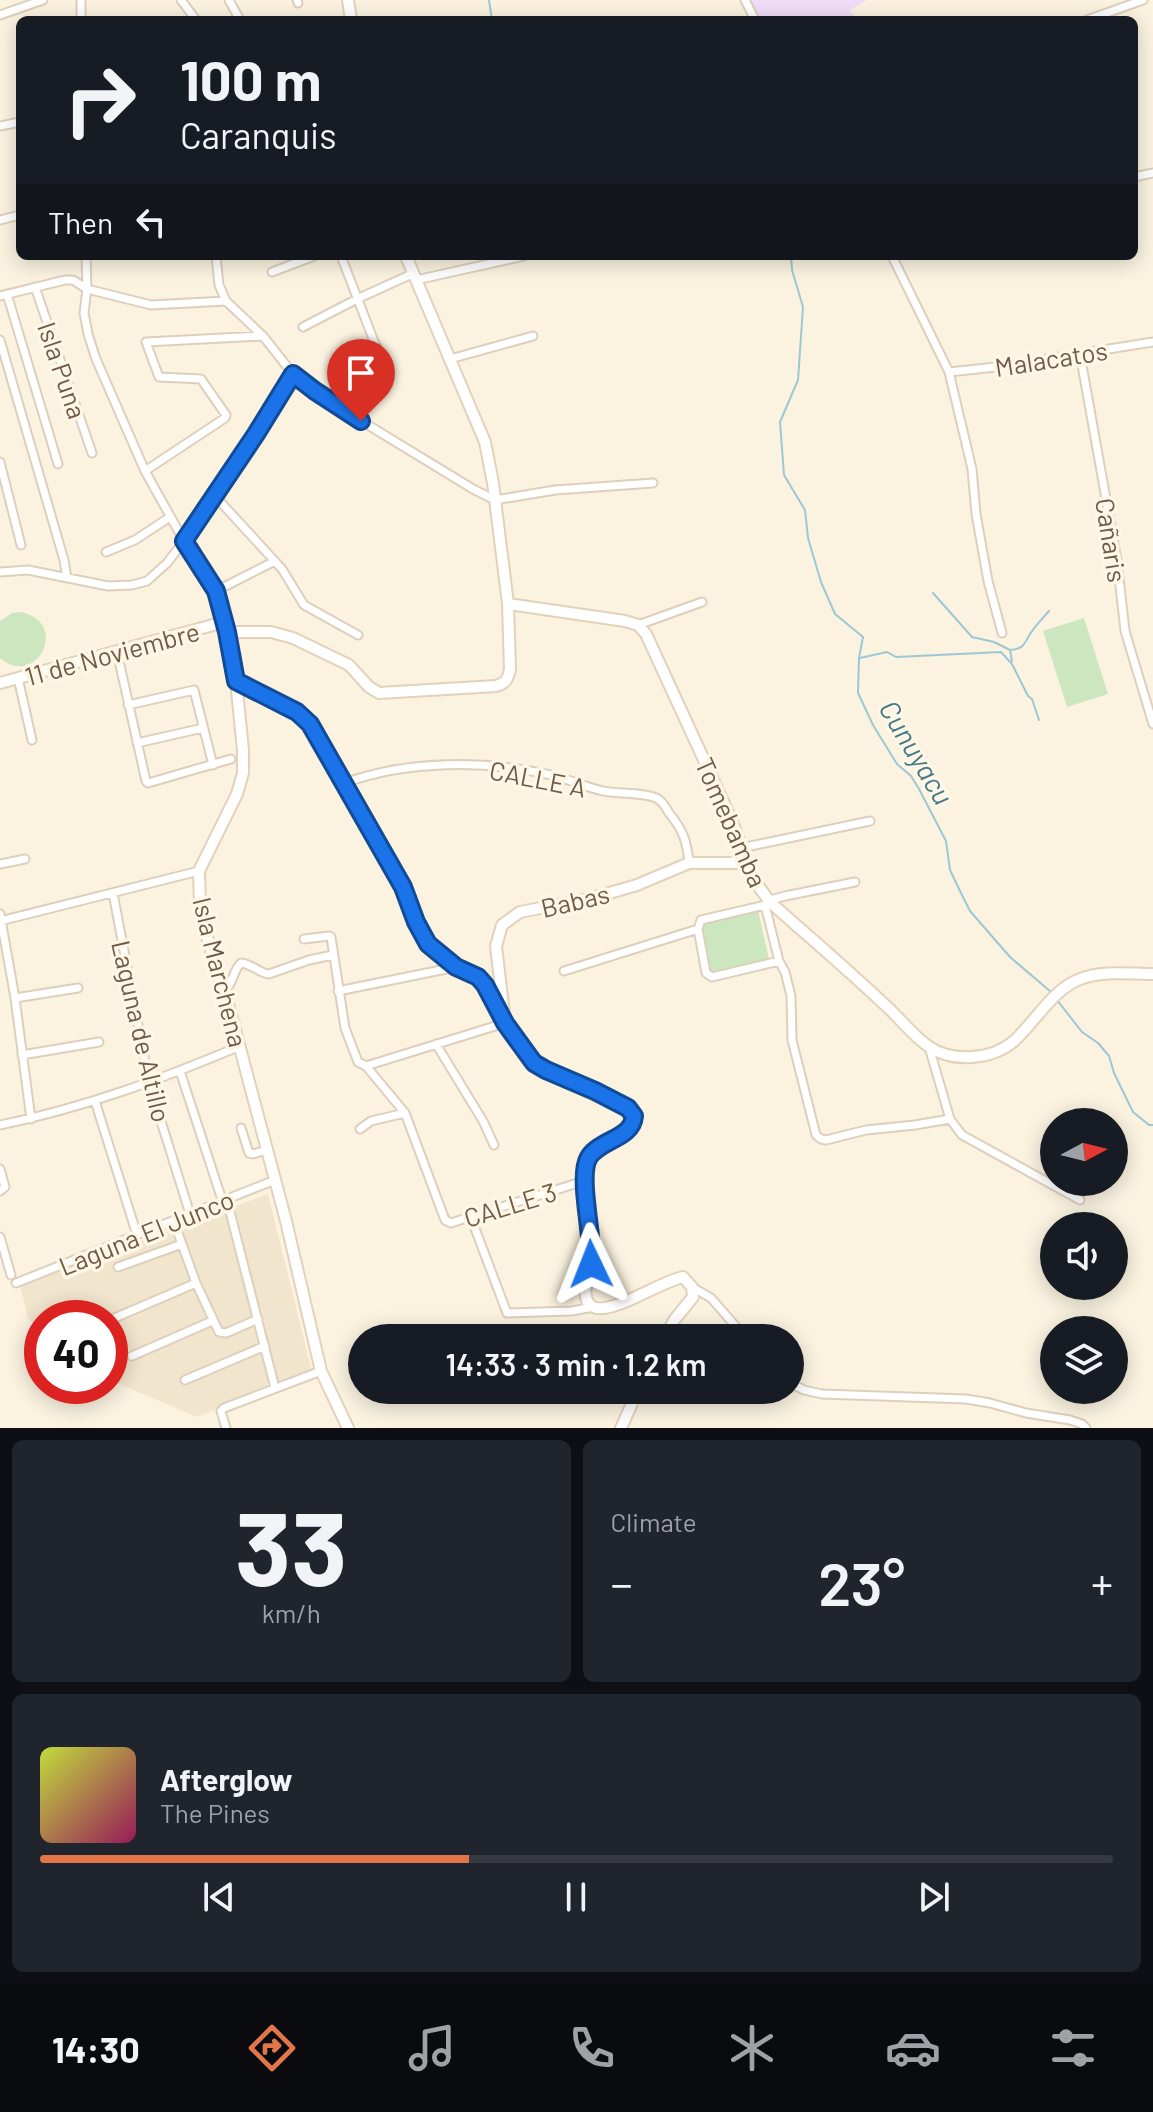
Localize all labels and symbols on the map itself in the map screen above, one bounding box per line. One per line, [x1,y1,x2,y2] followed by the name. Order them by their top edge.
[32,318,94,422] street label: Isla Puna
[992,334,1110,382] street label: Malacatos
[327,339,395,421] pin
[1090,496,1134,584] street label: Cañaris
[21,615,203,691] street label: 11 de Noviembre
[873,694,961,810] water label: Cunuyacu
[690,752,774,892] street label: Tomebamba
[487,753,589,803] street label: CALLE A
[538,877,612,923] street label: Babas
[187,894,255,1050] street label: Isla Marchena
[106,937,178,1125] street label: Laguna de Altillo
[1040,1108,1128,1196] north arrow
[460,1175,560,1233] street label: CALLE 3
[54,1183,238,1281] street label: Laguna El Junco
[549,1222,633,1306] position arrow
[24,1300,128,1404] speed limit sign: 40

